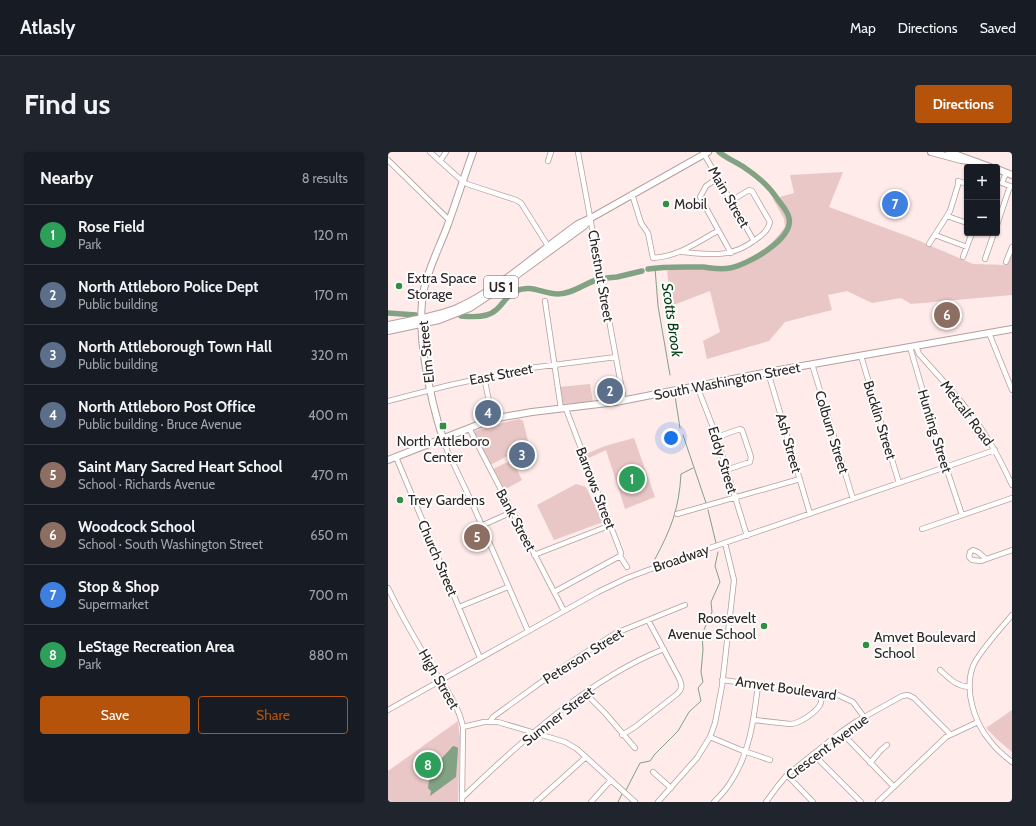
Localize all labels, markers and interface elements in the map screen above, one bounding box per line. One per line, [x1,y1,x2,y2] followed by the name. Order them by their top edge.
[20,16,76,39] text: Atlasly
[850,19,876,37] text: Map
[898,19,958,37] text: Directions
[980,19,1016,37] text: Saved
[915,85,1012,123] button: Directions
[24,87,110,121] text: Find us
[704,163,754,231] street label: Main Street
[964,164,1000,236] map controls
[964,164,1000,200] button: +
[40,168,93,188] text: Nearby
[302,170,348,186] text: 8 results
[882,189,908,219] pin: 7
[674,195,708,213] place label: Mobil
[661,199,671,209] marker: Mobil
[964,200,1000,236] button: −
[78,218,145,236] text: Rose Field
[51,227,55,243] text: 1
[314,227,348,243] text: 120 m
[584,229,618,324] street label: Chestnut Street
[78,236,101,252] text: Park
[407,269,476,303] place label: Extra Space Storage
[484,276,518,298] road number: US 1
[78,278,258,296] text: North Attleboro Police Dept
[394,281,404,291] marker: Extra Space Storage
[658,282,686,359] water label: Scotts Brook
[50,287,56,303] text: 2
[314,287,348,303] text: 170 m
[78,296,158,312] text: Public building
[934,300,960,330] pin: 6
[414,320,438,384] street label: Elm Street
[78,338,272,356] text: North Attleborough Town Hall
[49,347,57,363] text: 3
[311,347,348,363] text: 320 m
[78,356,158,372] text: Public building
[652,358,802,404] street label: South Washington Street
[468,359,534,389] street label: East Street
[597,376,623,406] pin: 2
[936,377,998,449] street label: Metcalf Road
[859,378,901,462] street label: Bucklin Street
[914,387,956,475] street label: Hunting Street
[811,388,853,476] street label: Colburn Street
[78,398,255,416] text: North Attleboro Post Office
[475,398,501,428] pin: 4
[49,407,57,423] text: 4
[308,407,348,423] text: 400 m
[772,411,806,475] street label: Ash Street
[78,416,242,432] text: Public building · Bruce Avenue
[438,421,448,431] marker: North Attleboro Center
[704,424,742,496] street label: Eddy Street
[661,428,681,448] your location
[397,432,490,466] place label: North Attleboro Center
[509,440,535,470] pin: 3
[572,444,620,532] street label: Barrows Street
[78,458,282,476] text: Saint Mary Sacred Heart School
[619,464,645,494] pin: 1
[50,467,56,483] text: 5
[311,467,348,483] text: 470 m
[78,476,215,492] text: School · Richards Avenue
[492,486,540,555] street label: Bank Street
[408,491,485,509] place label: Trey Gardens
[395,495,405,505] marker: Trey Gardens
[414,517,462,599] street label: Church Street
[78,518,195,536] text: Woodcock School
[464,522,490,552] pin: 5
[49,527,57,543] text: 6
[310,527,348,543] text: 650 m
[78,536,263,552] text: School · South Washington Street
[651,540,711,576] street label: Broadway
[78,578,159,596] text: Stop & Shop
[50,587,56,603] text: 7
[309,587,348,603] text: 700 m
[78,596,149,612] text: Supermarket
[668,609,757,643] place label: Roosevelt Avenue School
[759,621,769,631] marker: Roosevelt Avenue School
[539,624,627,688] street label: Peterson Street
[874,628,976,662] place label: Amvet Boulevard School
[78,638,235,656] text: LeStage Recreation Area
[861,640,871,650] marker: Amvet Boulevard School
[415,646,464,713] street label: High Street
[49,647,57,663] text: 8
[309,647,348,663] text: 880 m
[78,656,101,672] text: Park
[734,672,838,704] street label: Amvet Boulevard
[518,682,598,750] street label: Sumner Street
[40,696,190,734] button: Save
[198,696,348,734] button: Share
[782,710,872,784] street label: Crescent Avenue
[415,750,441,780] pin: 8

